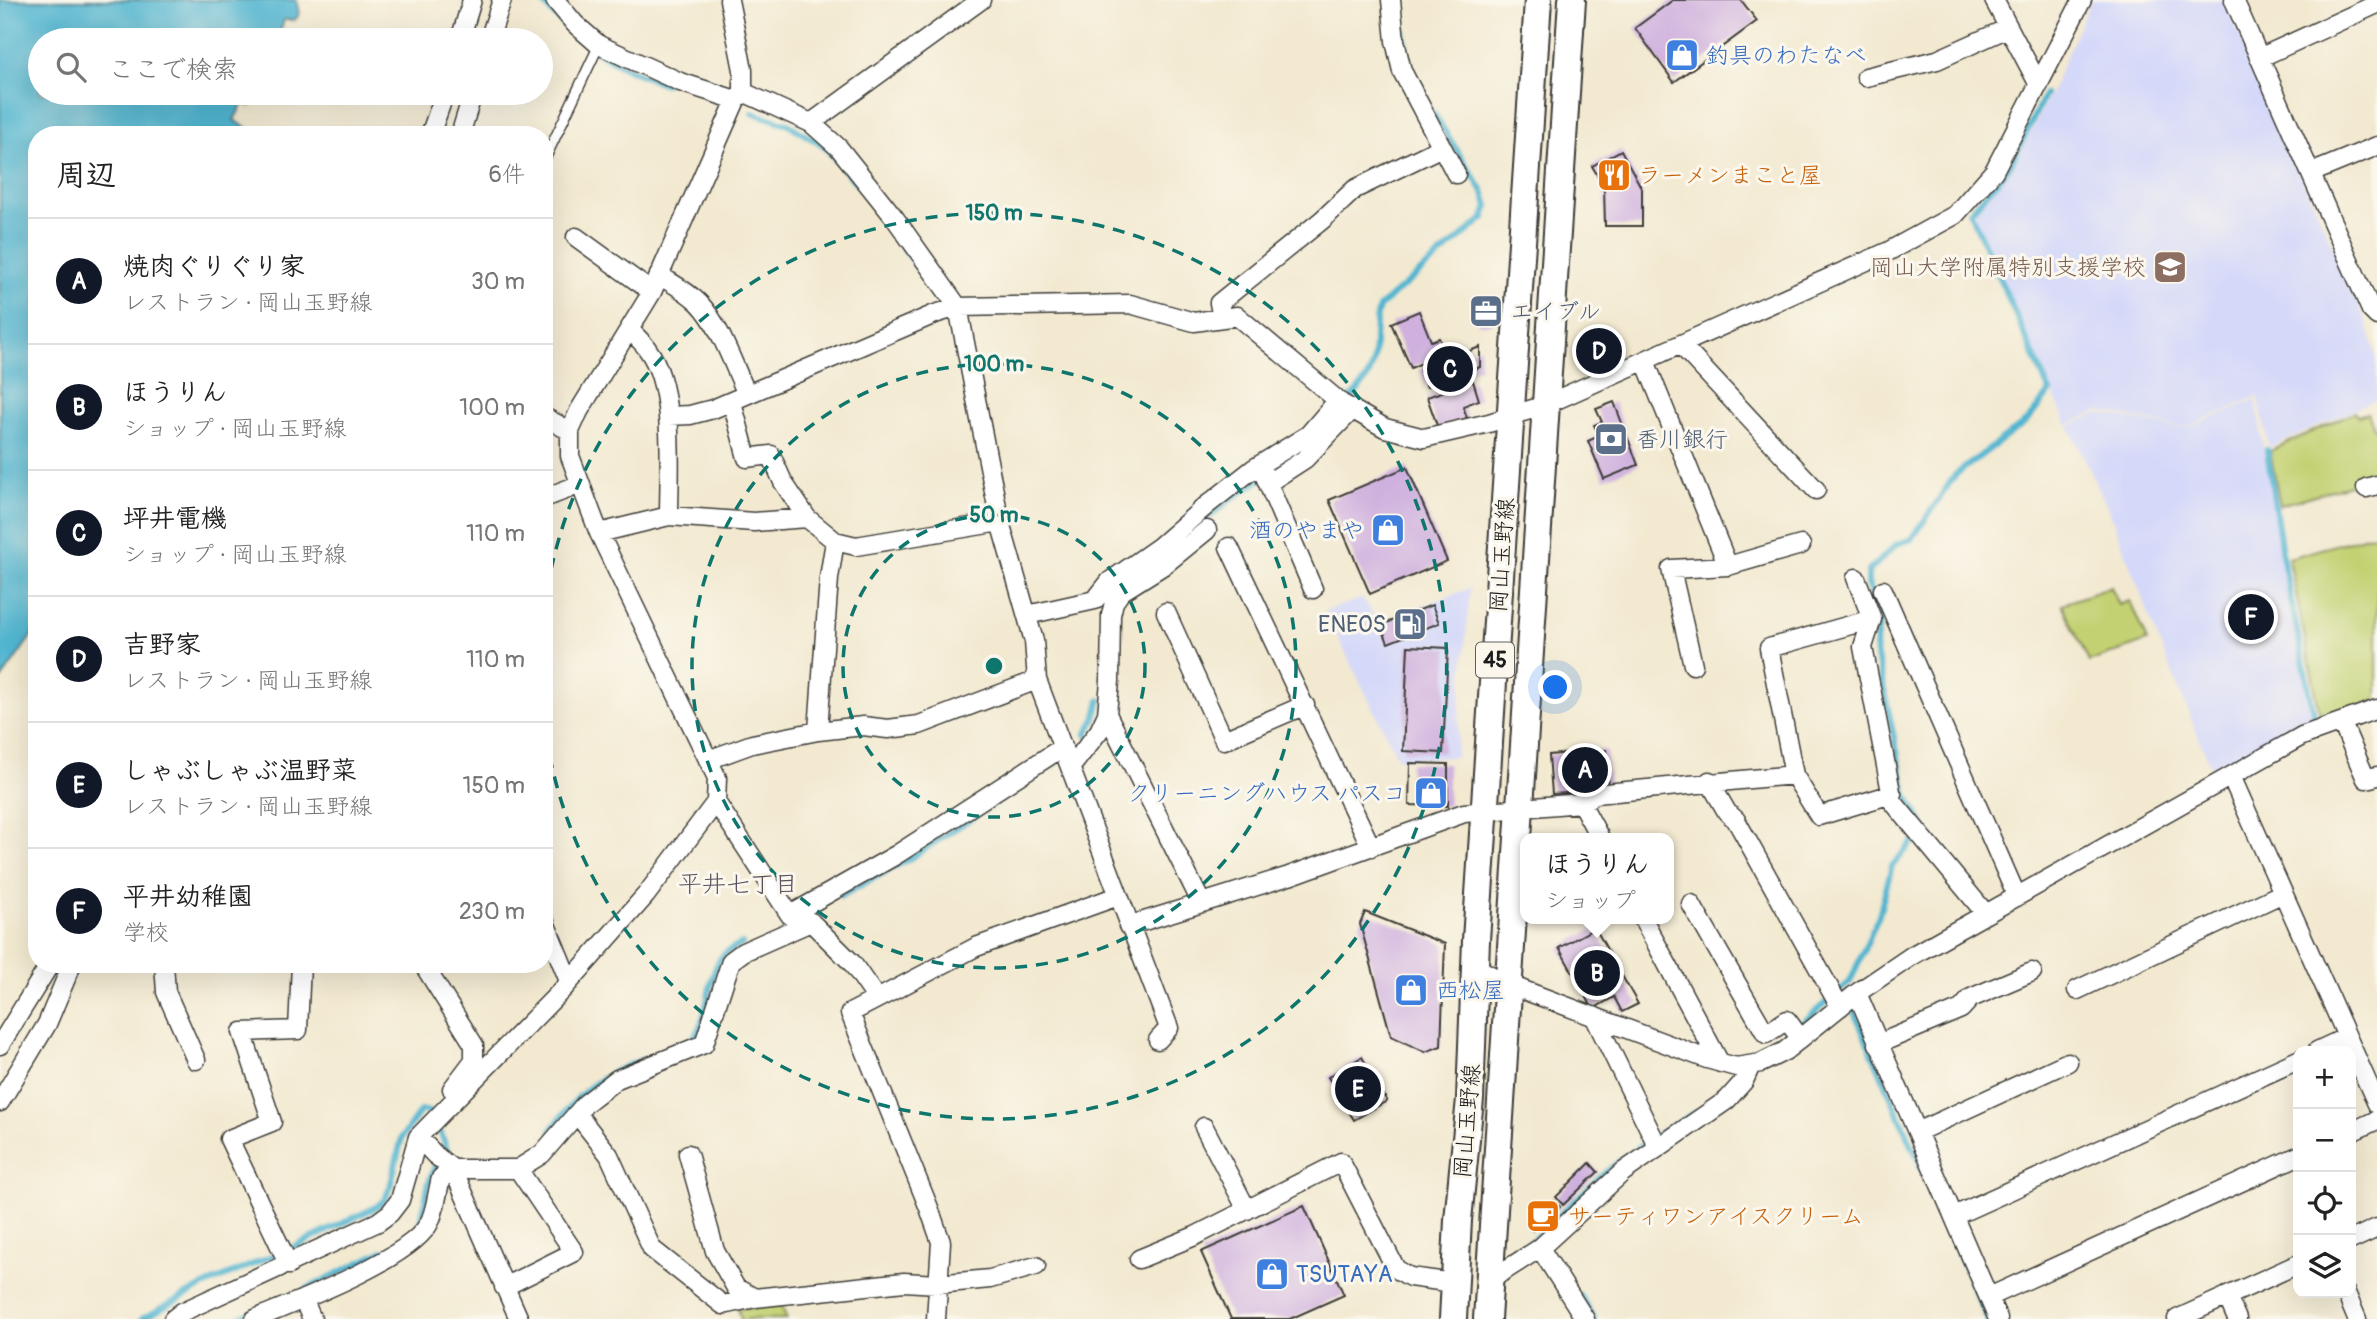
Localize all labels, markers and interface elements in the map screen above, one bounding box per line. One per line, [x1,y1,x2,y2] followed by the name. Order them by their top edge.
[28,28,553,105] search box
[1663,36,1701,74] shop icon: 釣具のわたなべ
[1706,41,1867,70] place label: 釣具のわたなべ
[52,48,90,86] icon: search
[108,54,238,86] text: ここで検索
[1595,156,1633,194] restaurant icon: ラーメンまこと屋
[56,157,116,194] text: 周辺
[489,160,525,189] text: 6件
[1638,161,1822,190] place label: ラーメンまこと屋
[965,200,1023,227] text: 150 m
[2151,248,2189,286] school or university icon: 岡山大学附属特別支援学校
[123,251,305,283] text: 焼肉ぐりぐり家
[1870,253,2146,282] place label: 岡山大学附属特別支援学校
[72,267,86,296] text: A
[471,267,525,296] text: 30 m
[123,288,372,317] text: レストラン · 岡山玉野線
[1467,292,1505,330] office icon: エイブル
[1510,297,1601,326] place label: エイブル
[1576,325,1622,377] pin: D
[1427,343,1473,395] pin: C
[964,351,1024,378] text: 100 m
[123,377,227,409] text: ほうりん
[72,393,86,422] text: B
[459,393,525,422] text: 100 m
[123,414,347,443] text: ショップ · 岡山玉野線
[1592,420,1630,458] bank icon: 香川銀行
[1636,425,1728,454] place label: 香川銀行
[1484,497,1520,613] street label: 岡山玉野線
[970,502,1019,529] text: 50 m
[123,503,227,535] text: 坪井電機
[1369,511,1407,549] shop icon: 酒のやまや
[1249,516,1364,545] place label: 酒のやまや
[72,519,86,548] text: C
[466,519,525,548] text: 110 m
[123,540,347,569] text: ショップ · 岡山玉野線
[2228,591,2274,643] pin: F
[1391,605,1429,643] fuel station icon: ENEOS
[1318,610,1386,639] place label: ENEOS
[123,629,201,661] text: 吉野家
[1476,642,1514,678] road number: 45
[72,645,86,674] text: D
[466,645,525,674] text: 110 m
[982,654,1006,678] centre of rings
[123,666,372,695] text: レストラン · 岡山玉野線
[1538,670,1572,704] your location
[1562,744,1608,796] pin: A
[123,755,357,787] text: しゃぶしゃぶ温野菜
[73,771,85,800] text: E
[462,771,525,800] text: 150 m
[1412,774,1450,812] shop icon: クリーニングハウス パスコ
[1127,779,1406,808] place label: クリーニングハウス パスコ
[123,792,372,821] text: レストラン · 岡山玉野線
[1520,833,1674,924] popup
[1545,849,1649,881] text: ほうりん
[678,870,798,899] district label: 平井七丁目
[123,881,253,913] text: 平井幼稚園
[1545,886,1636,915] text: ショップ
[72,897,86,926] text: F
[459,897,525,926] text: 230 m
[123,918,169,947] text: 学校
[1574,947,1620,999] pin: B
[1392,971,1430,1009] shop icon: 西松屋
[1436,976,1505,1005] place label: 西松屋
[2293,1046,2356,1298] map controls
[2293,1046,2356,1109] button: +
[1448,1062,1486,1180] street label: 岡山玉野線
[1335,1063,1381,1115] pin: E
[2293,1109,2356,1172] button: −
[2293,1172,2356,1235] button: locate
[1524,1197,1562,1235] cafe icon: サーティワンアイスクリーム
[1568,1202,1864,1231] place label: サーティワンアイスクリーム
[2293,1235,2356,1298] button: layers
[1253,1255,1291,1293] shop icon: TSUTAYA
[1296,1260,1393,1289] place label: TSUTAYA

